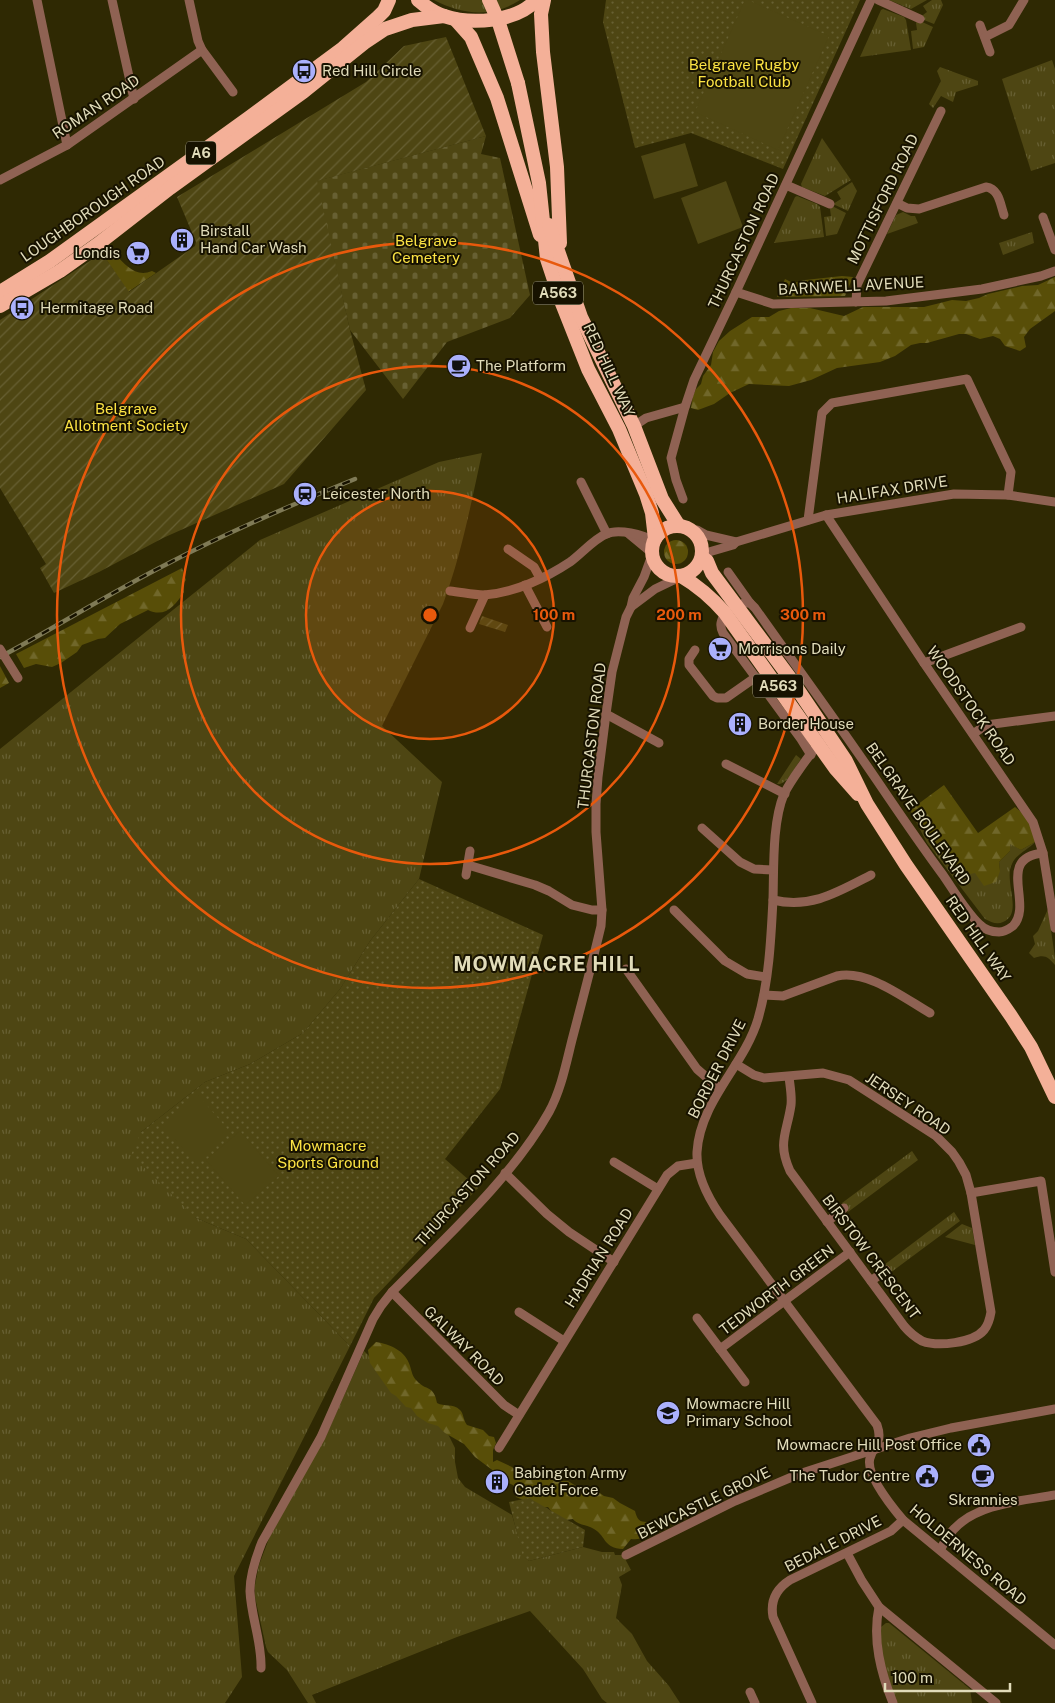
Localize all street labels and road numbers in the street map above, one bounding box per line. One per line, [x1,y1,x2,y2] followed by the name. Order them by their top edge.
[49,71,143,142] street label: ROMAN ROAD
[844,131,921,267] street label: MOTTISFORD ROAD
[186,142,216,164] road number: A6
[17,152,168,265] street label: LOUGHBOROUGH ROAD
[705,170,782,311] street label: THURCASTON ROAD
[778,273,924,298] street label: BARNWELL AVENUE
[533,282,583,304] road number: A563
[580,320,639,419] street label: RED HILL WAY
[835,472,949,507] street label: HALIFAX DRIVE
[924,643,1019,769] street label: WOODSTOCK ROAD
[574,662,609,810] street label: THURCASTON ROAD
[753,674,803,698] road number: A563
[863,739,974,888] street label: BELGRAVE BOULEVARD
[942,892,1014,985] street label: RED HILL WAY
[684,1016,749,1121] street label: BORDER DRIVE
[863,1069,954,1138] street label: JERSEY ROAD
[412,1128,523,1249] street label: THURCASTON ROAD
[819,1191,924,1322] street label: BIRSTOW CRESCENT
[561,1205,636,1311] street label: HADRIAN ROAD
[716,1241,837,1338] street label: TEDWORTH GREEN
[421,1302,508,1389] street label: GALWAY ROAD
[635,1463,773,1542] street label: BEWCASTLE GROVE
[906,1501,1030,1608] street label: HOLDERNESS ROAD
[782,1512,884,1575] street label: BEDALE DRIVE

